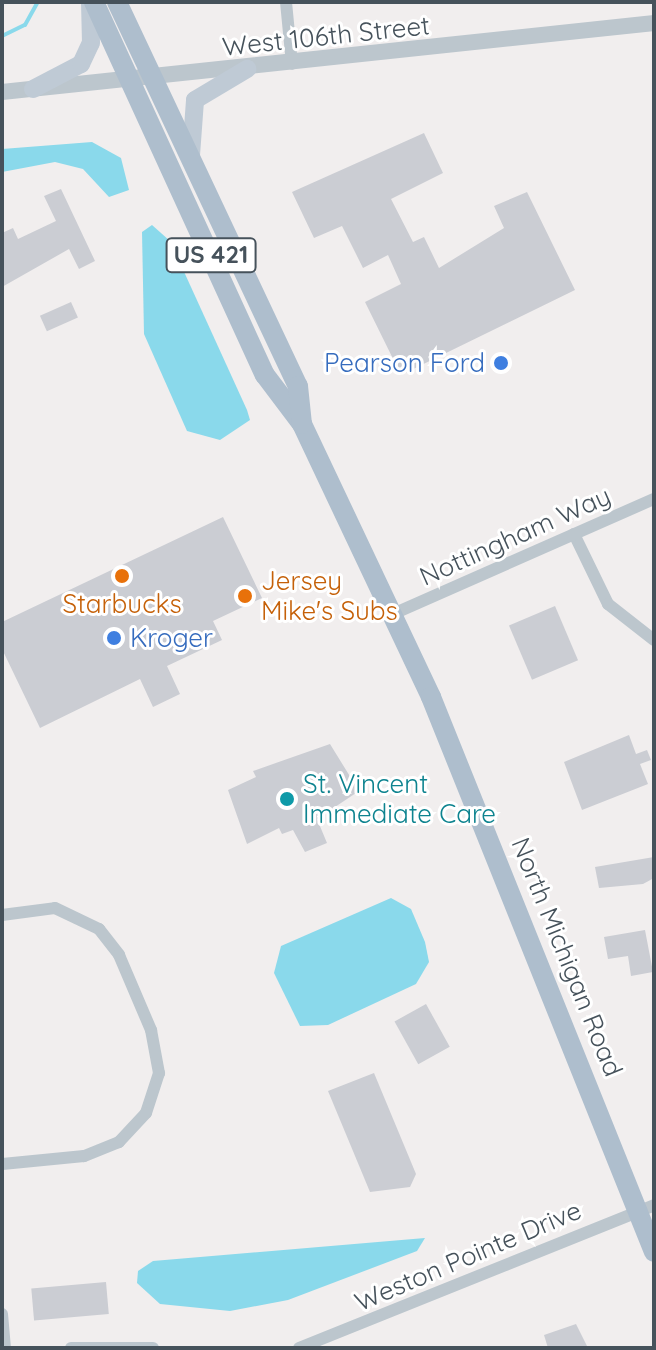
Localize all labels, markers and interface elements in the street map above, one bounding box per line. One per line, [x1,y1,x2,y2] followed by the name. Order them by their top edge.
[221,10,431,62] street label: West 106th Street
[165,235,257,275] road number: US 421
[324,347,485,379] place label: Pearson Ford
[492,354,510,372] marker: Pearson Ford
[415,480,615,592] street label: Nottingham Way
[261,565,398,626] place label: Jersey Mike's Subs
[113,567,131,585] marker: Starbucks
[236,587,254,605] marker: Jersey Mike's Subs
[62,588,182,620] place label: Starbucks
[130,622,213,654] place label: Kroger
[105,629,123,647] marker: Kroger
[303,768,496,830] place label: St. Vincent Immediate Care
[278,790,296,808] marker: St. Vincent Immediate Care
[505,833,629,1081] street label: North Michigan Road
[350,1194,586,1318] street label: Weston Pointe Drive

